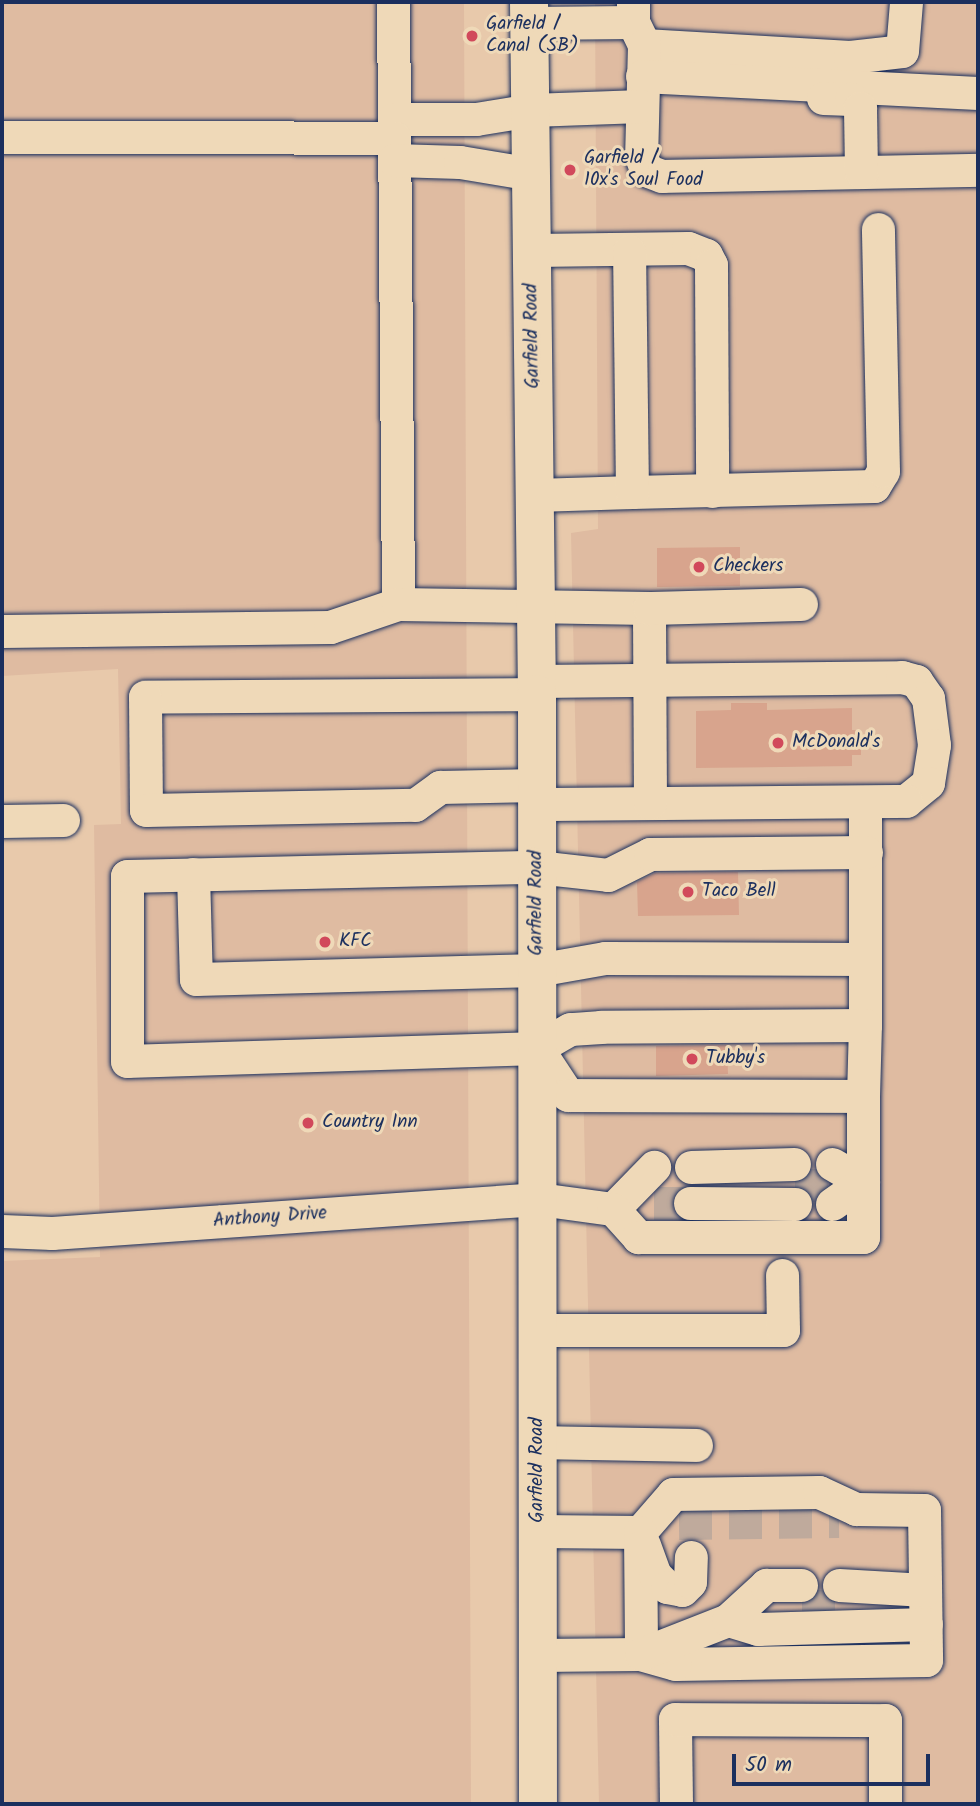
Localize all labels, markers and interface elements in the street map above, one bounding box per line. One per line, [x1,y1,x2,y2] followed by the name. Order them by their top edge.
[486,14,579,58] place label: Garfield / Canal (SB)
[464,28,480,44] marker: Garfield / Canal (SB)
[584,148,703,192] place label: Garfield / 10x's Soul Food
[562,162,578,178] marker: Garfield / 10x's Soul Food
[521,283,545,389] street label: Garfield Road
[713,556,783,578] place label: Checkers
[691,559,707,575] marker: Checkers
[792,732,880,754] place label: McDonald's
[770,735,786,751] marker: McDonald's
[526,850,548,956] street label: Garfield Road
[702,881,776,903] place label: Taco Bell
[680,884,696,900] marker: Taco Bell
[339,931,372,953] place label: KFC
[317,934,333,950] marker: KFC
[706,1048,765,1070] place label: Tubby's
[684,1051,700,1067] marker: Tubby's
[322,1112,418,1134] place label: Country Inn
[300,1115,316,1131] marker: Country Inn
[212,1203,328,1233] street label: Anthony Drive
[527,1417,549,1523] street label: Garfield Road
[735,1740,933,1784] scale bar
[745,1749,792,1782] text: 50 m

